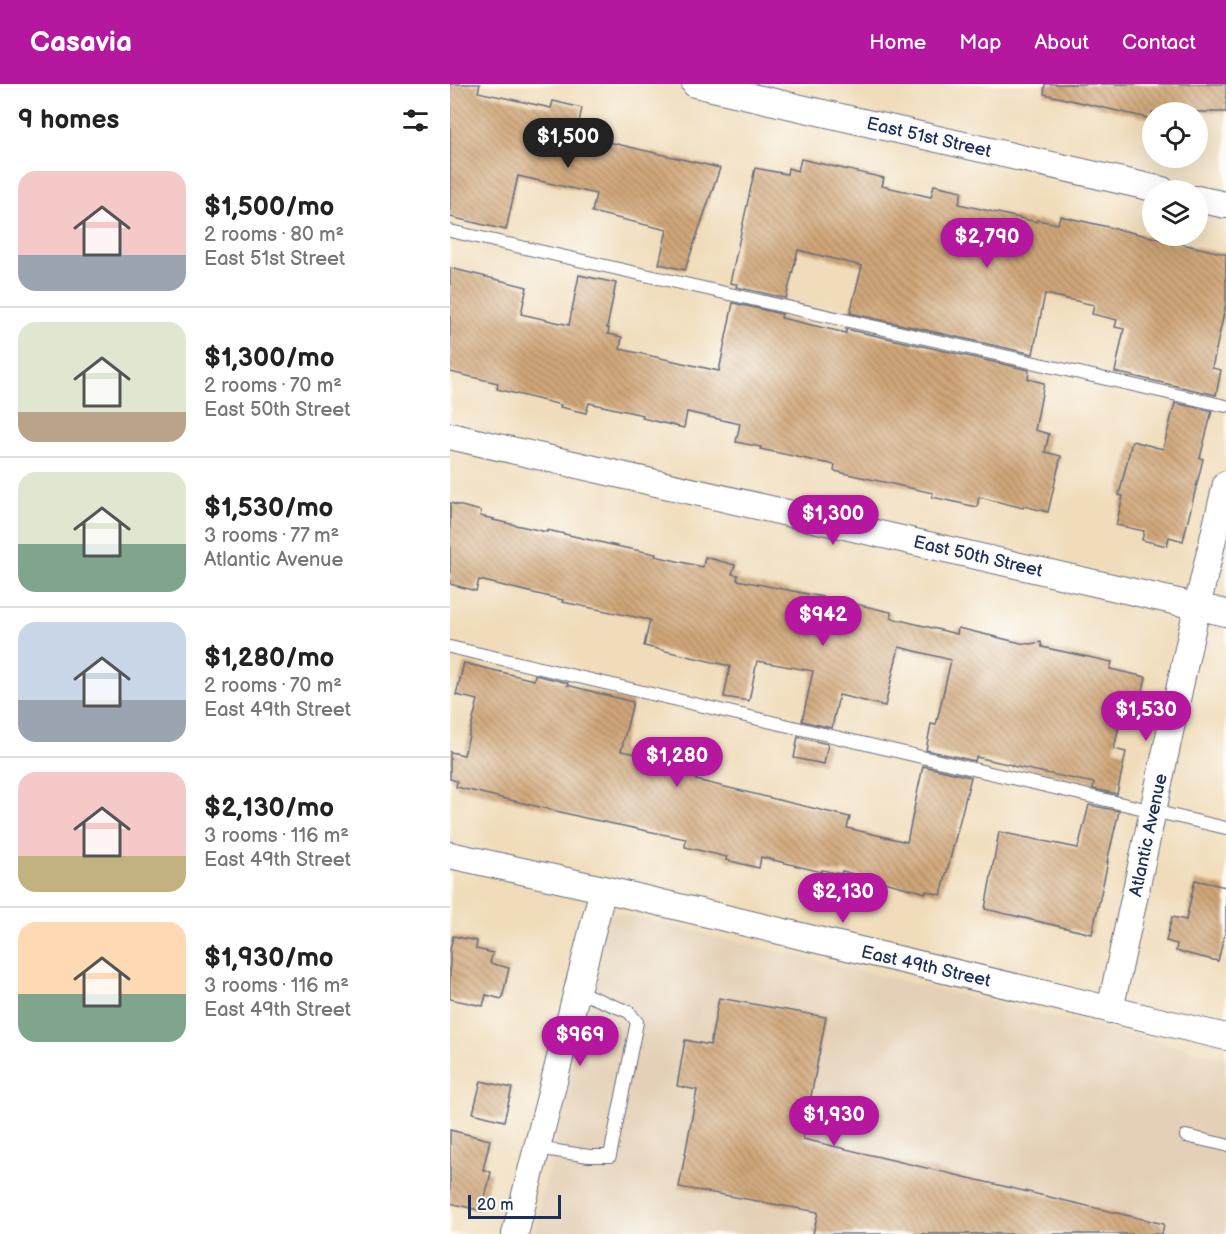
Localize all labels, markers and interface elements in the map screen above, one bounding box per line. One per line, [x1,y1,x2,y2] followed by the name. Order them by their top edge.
[30,26,132,59] text: Casavia
[869,30,926,55] text: Home
[959,30,1001,55] text: Map
[1034,30,1089,55] text: About
[1122,30,1196,55] text: Contact
[1142,102,1208,246] map controls
[1142,102,1208,168] button: locate
[399,104,432,137] icon: filters
[18,105,119,136] text: 9 homes
[865,113,994,162] street label: East 51st Street
[519,118,617,169] pin: $1,500
[537,125,599,149] text: $1,500
[1142,180,1208,246] button: layers
[204,192,334,223] text: $1,500/mo
[66,195,138,267] icon: home
[938,218,1036,269] pin: $2,790
[204,223,344,247] text: 2 rooms · 80 m²
[955,225,1019,249] text: $2,790
[204,247,345,271] text: East 51st Street
[204,343,335,374] text: $1,300/mo
[66,346,138,418] icon: home
[204,374,342,398] text: 2 rooms · 70 m²
[204,398,350,422] text: East 50th Street
[204,493,333,524] text: $1,530/mo
[784,495,882,546] pin: $1,300
[66,496,138,568] icon: home
[802,502,864,526] text: $1,300
[204,524,339,548] text: 3 rooms · 77 m²
[911,531,1045,582] street label: East 50th Street
[204,548,343,572] text: Atlantic Avenue
[787,596,859,647] pin: $942
[799,603,847,627] text: $942
[204,643,334,674] text: $1,280/mo
[66,646,138,718] icon: home
[204,674,342,698] text: 2 rooms · 70 m²
[1097,691,1195,742] pin: $1,530
[204,698,351,722] text: East 49th Street
[1115,698,1177,722] text: $1,530
[628,737,726,788] pin: $1,280
[646,744,708,768] text: $1,280
[1125,771,1172,899] street label: Atlantic Avenue
[204,793,334,824] text: $2,130/mo
[66,796,138,868] icon: home
[204,824,349,848] text: 3 rooms · 116 m²
[204,848,351,872] text: East 49th Street
[794,873,892,924] pin: $2,130
[812,880,874,904] text: $2,130
[859,941,993,992] street label: East 49th Street
[204,943,334,974] text: $1,930/mo
[66,946,138,1018] icon: home
[204,974,349,998] text: 3 rooms · 116 m²
[204,998,351,1022] text: East 49th Street
[544,1016,616,1067] pin: $969
[556,1023,604,1047] text: $969
[785,1096,883,1147] pin: $1,930
[803,1103,865,1127] text: $1,930
[468,1192,561,1220] scale bar
[477,1196,513,1215] text: 20 m

